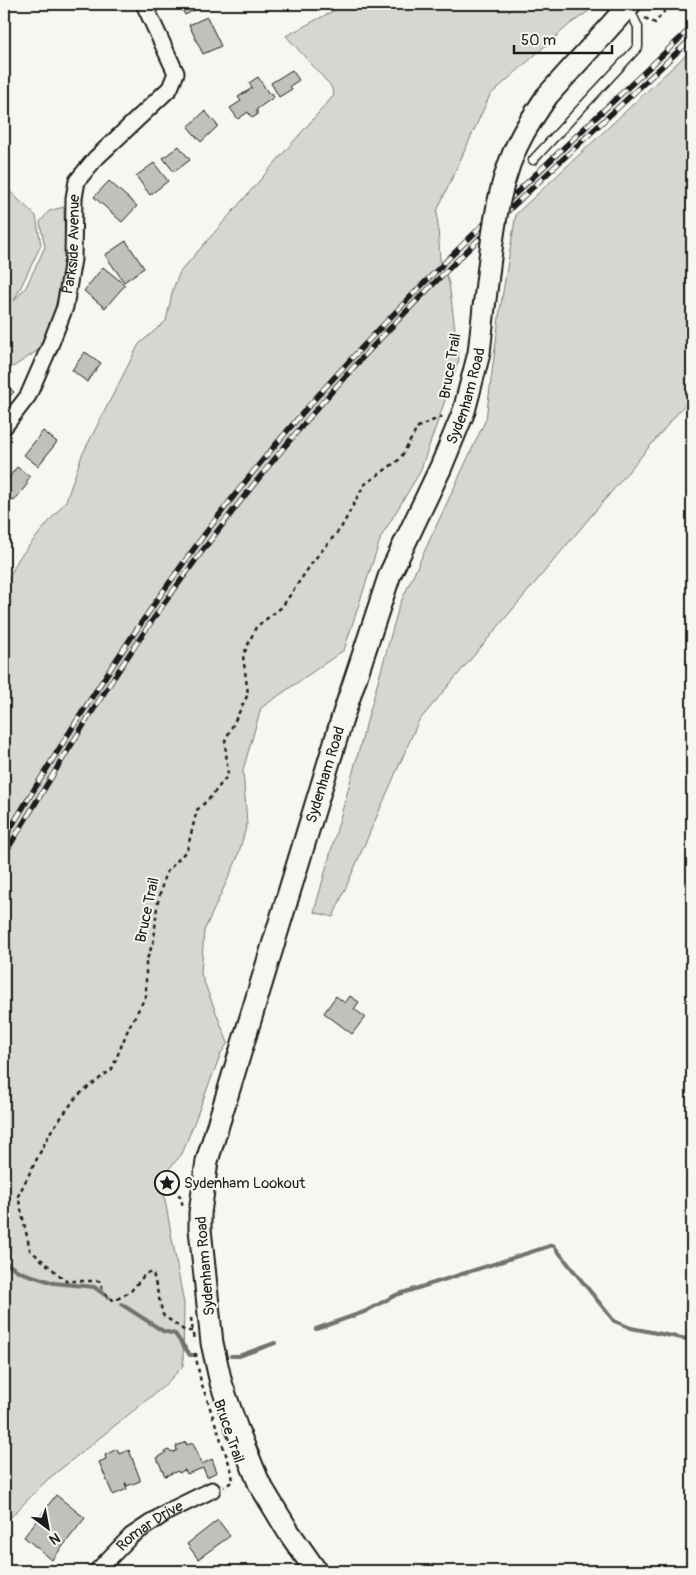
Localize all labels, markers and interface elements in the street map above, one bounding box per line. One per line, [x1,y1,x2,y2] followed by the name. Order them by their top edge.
[514,22,611,54] scale bar
[521,31,556,50] text: 50 m
[58,192,85,295] street label: Parkside Avenue
[435,332,466,400] street label: Bruce Trail
[442,347,489,447] street label: Sydenham Road
[302,724,349,825] street label: Sydenham Road
[131,876,164,944] street label: Bruce Trail
[154,1170,180,1196] place icon: Sydenham Lookout
[184,1174,306,1193] place label: Sydenham Lookout
[192,1215,219,1317] street label: Sydenham Road
[209,1397,248,1466] street label: Bruce Trail
[112,1496,187,1555] street label: Romar Drive
[22,1502,72,1552] north arrow
[46,1529,63,1548] text: N

